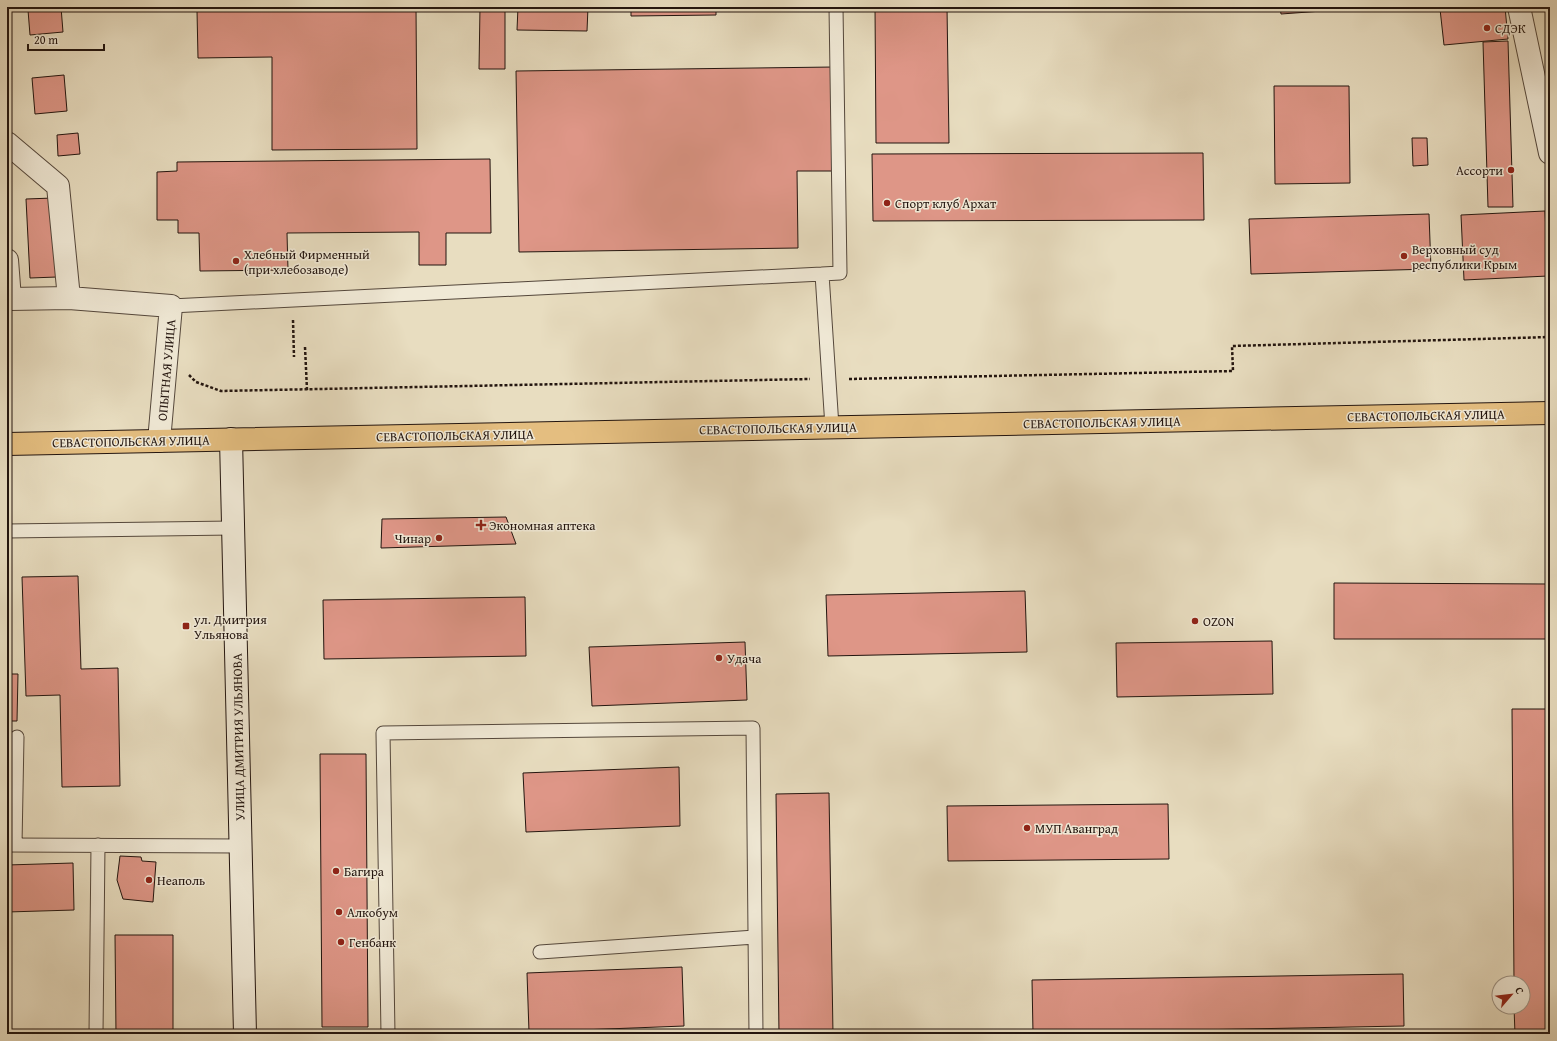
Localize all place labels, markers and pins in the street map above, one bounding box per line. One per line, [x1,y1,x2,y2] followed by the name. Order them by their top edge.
[1495,19,1526,38] place label: СДЭК
[1482,23,1492,33] marker: СДЭК
[1456,161,1503,180] place label: Ассорти
[1506,165,1516,175] marker: Ассорти
[895,194,997,213] place label: Спорт клуб Архат
[882,198,892,208] marker: Спорт клуб Архат
[1412,240,1517,274] place label: Верховный суд республики Крым
[244,245,370,279] place label: Хлебный Фирменный (при хлебозаводе)
[1399,251,1409,261] marker: Верховный суд республики Крым
[231,256,241,266] marker: Хлебный Фирменный (при хлебозаводе)
[489,516,596,535] place label: Экономная аптека
[476,520,486,530] marker: Экономная аптека
[395,529,431,548] place label: Чинар
[434,533,444,543] marker: Чинар
[193,610,267,644] place label: ул. Дмитрия Ульянова
[1203,612,1235,631] place label: OZON
[1190,616,1200,626] marker: OZON
[181,621,191,631] marker: ул. Дмитрия Ульянова
[727,649,762,668] place label: Удача
[714,653,724,663] marker: Удача
[1035,819,1118,838] place label: МУП Аванград
[1022,823,1032,833] marker: МУП Аванград
[344,862,385,881] place label: Багира
[331,866,341,876] marker: Багира
[157,871,205,890] place label: Неаполь
[144,875,154,885] marker: Неаполь
[347,903,398,922] place label: Алкобум
[334,907,344,917] marker: Алкобум
[349,933,396,952] place label: Генбанк
[336,937,346,947] marker: Генбанк

